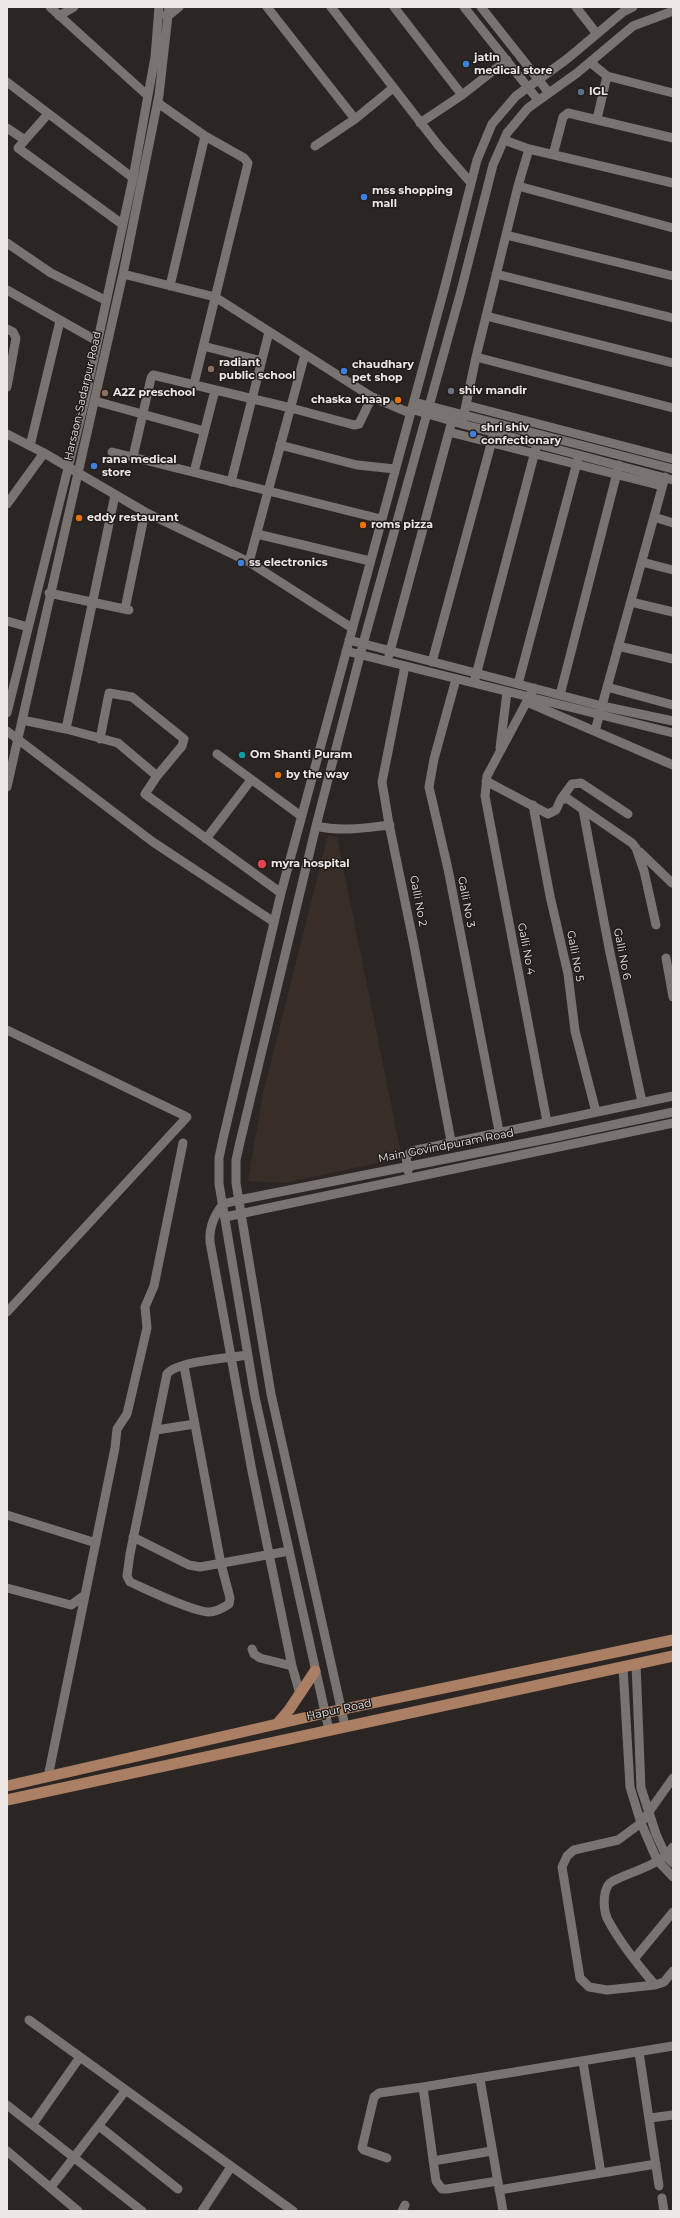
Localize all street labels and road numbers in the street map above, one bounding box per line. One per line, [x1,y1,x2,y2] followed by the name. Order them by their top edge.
[62,330,104,462] street label: Harsaon-Sadarpur Road
[407,874,429,928] street label: Galli No 2
[455,875,477,929] street label: Galli No 3
[514,922,538,976] street label: Galli No 4
[611,927,633,981] street label: Galli No 6
[564,929,586,983] street label: Galli No 5
[377,1126,515,1166] street label: Main Govindpuram Road
[305,1697,373,1723] street label: Hapur Road

